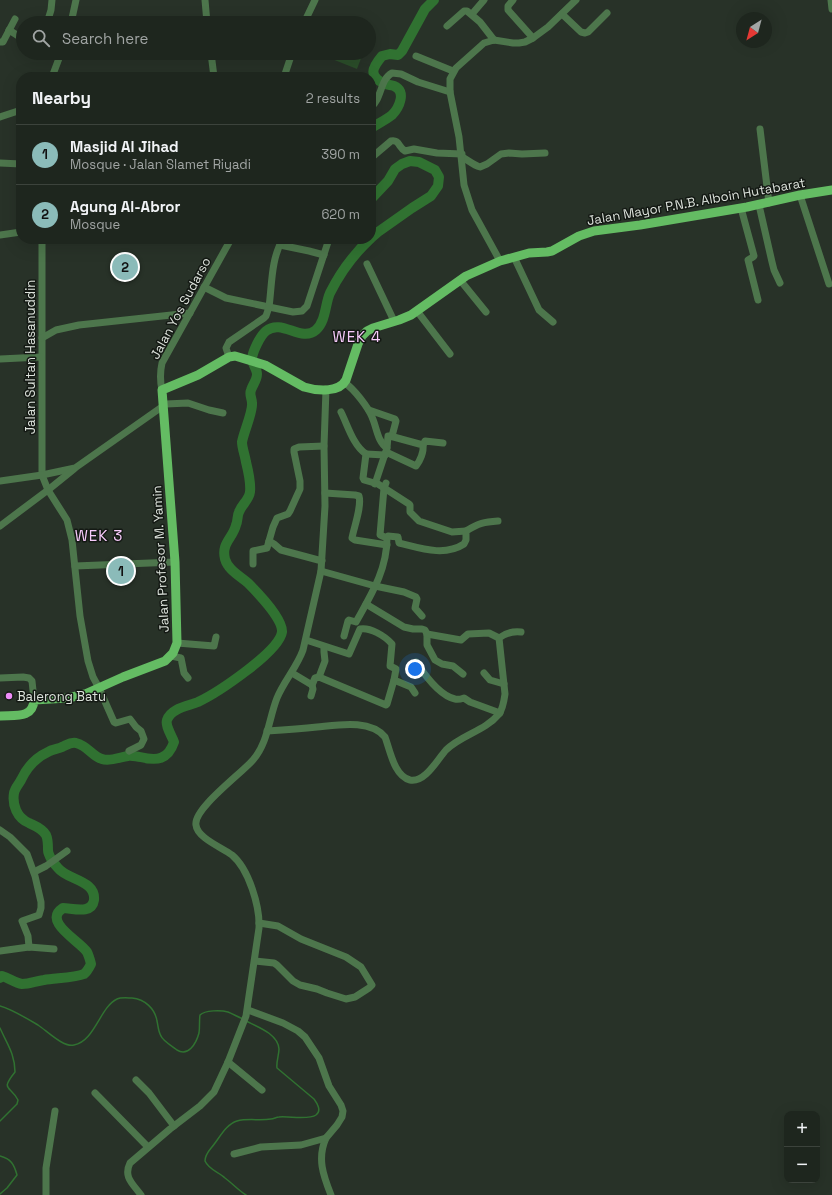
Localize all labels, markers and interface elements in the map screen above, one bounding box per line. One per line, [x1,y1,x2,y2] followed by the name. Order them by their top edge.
[736,12,772,48] north arrow
[16,16,376,60] search box
[30,27,52,49] icon: search
[62,29,148,48] text: Search here
[32,87,91,109] text: Nearby
[306,90,360,107] text: 2 results
[70,137,179,156] text: Masjid Al Jihad
[42,146,48,163] text: 1
[321,146,360,163] text: 390 m
[70,156,251,173] text: Mosque · Jalan Slamet Riyadi
[585,174,807,229] street label: Jalan Mayor P.N.B. Alboin Hutabarat
[70,197,181,216] text: Agung Al-Abror
[41,206,49,223] text: 2
[321,206,360,223] text: 620 m
[70,216,120,233] text: Mosque
[112,252,138,282] pin: 2
[146,254,215,362] street label: Jalan Yos Sudarso
[22,280,39,434] street label: Jalan Sultan Hasanuddin
[333,327,381,346] district label: WEK 4
[148,485,173,633] street label: Jalan Profesor M. Yamin
[75,526,123,545] district label: WEK 3
[108,556,134,586] pin: 1
[405,659,425,679] your location
[17,688,106,705] place label: Balerong Batu
[4,691,14,701] marker: Balerong Batu
[784,1111,820,1183] map controls
[784,1111,820,1147] button: +
[784,1147,820,1183] button: −

